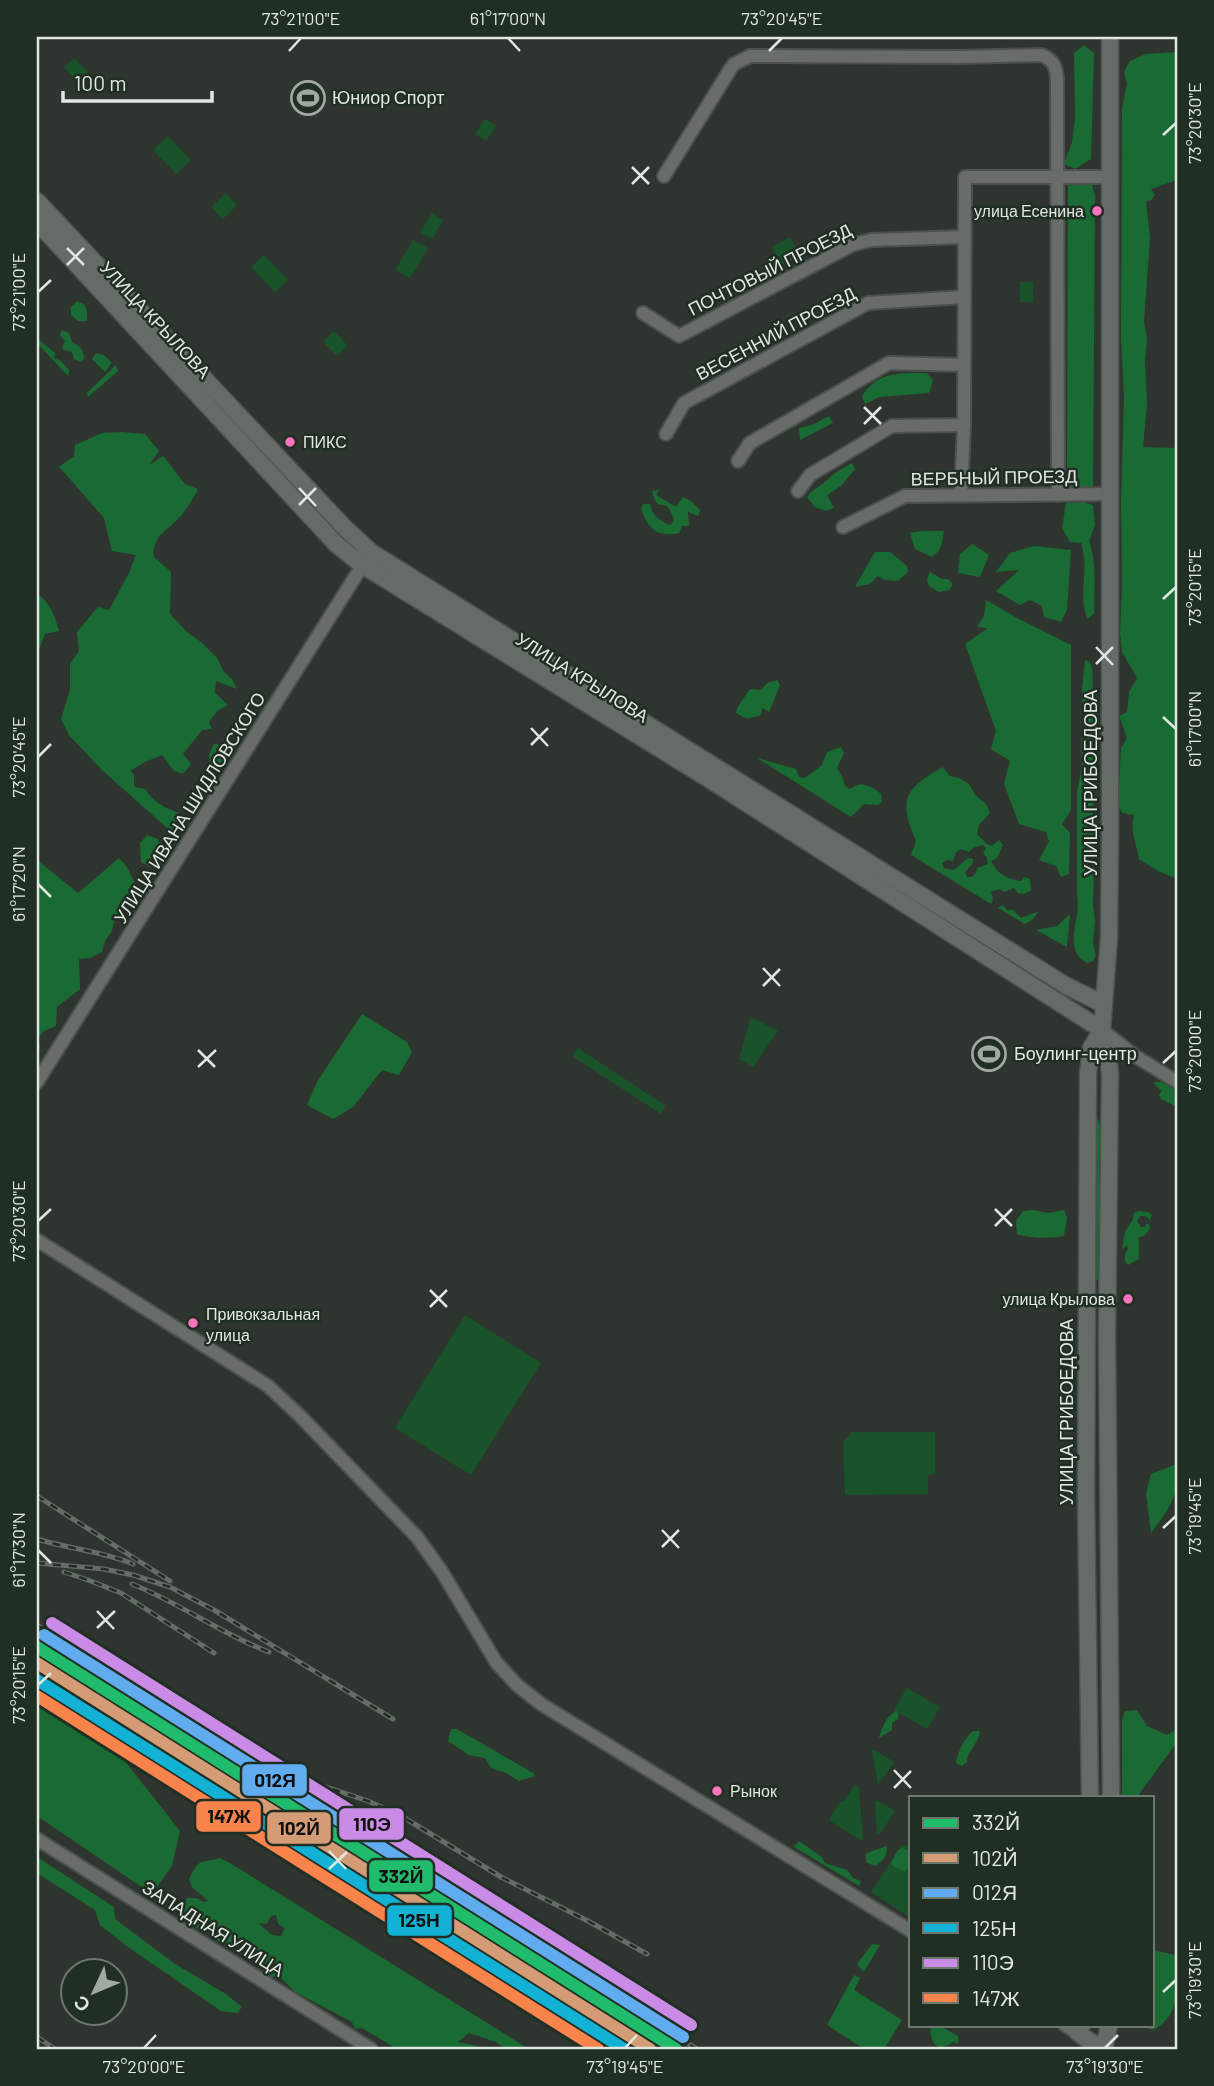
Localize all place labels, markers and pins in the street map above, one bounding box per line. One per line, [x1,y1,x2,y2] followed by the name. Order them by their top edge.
[289,79,327,117] sports icon: Юниор Спорт
[332,86,444,108] place label: Юниор Спорт
[974,201,1084,220] place label: улица Есенина
[1090,204,1104,218] marker: улица Есенина
[303,432,347,451] place label: ПИКС
[283,435,297,449] marker: ПИКС
[970,1035,1008,1073] sports icon: Боулинг-центр
[1014,1042,1137,1064] place label: Боулинг-центр
[1002,1289,1115,1308] place label: улица Крылова
[1121,1292,1135,1306] marker: улица Крылова
[206,1304,320,1344] place label: Привокзальная улица
[186,1316,200,1330] marker: Привокзальная улица
[730,1781,778,1800] place label: Рынок
[710,1784,724,1798] marker: Рынок

